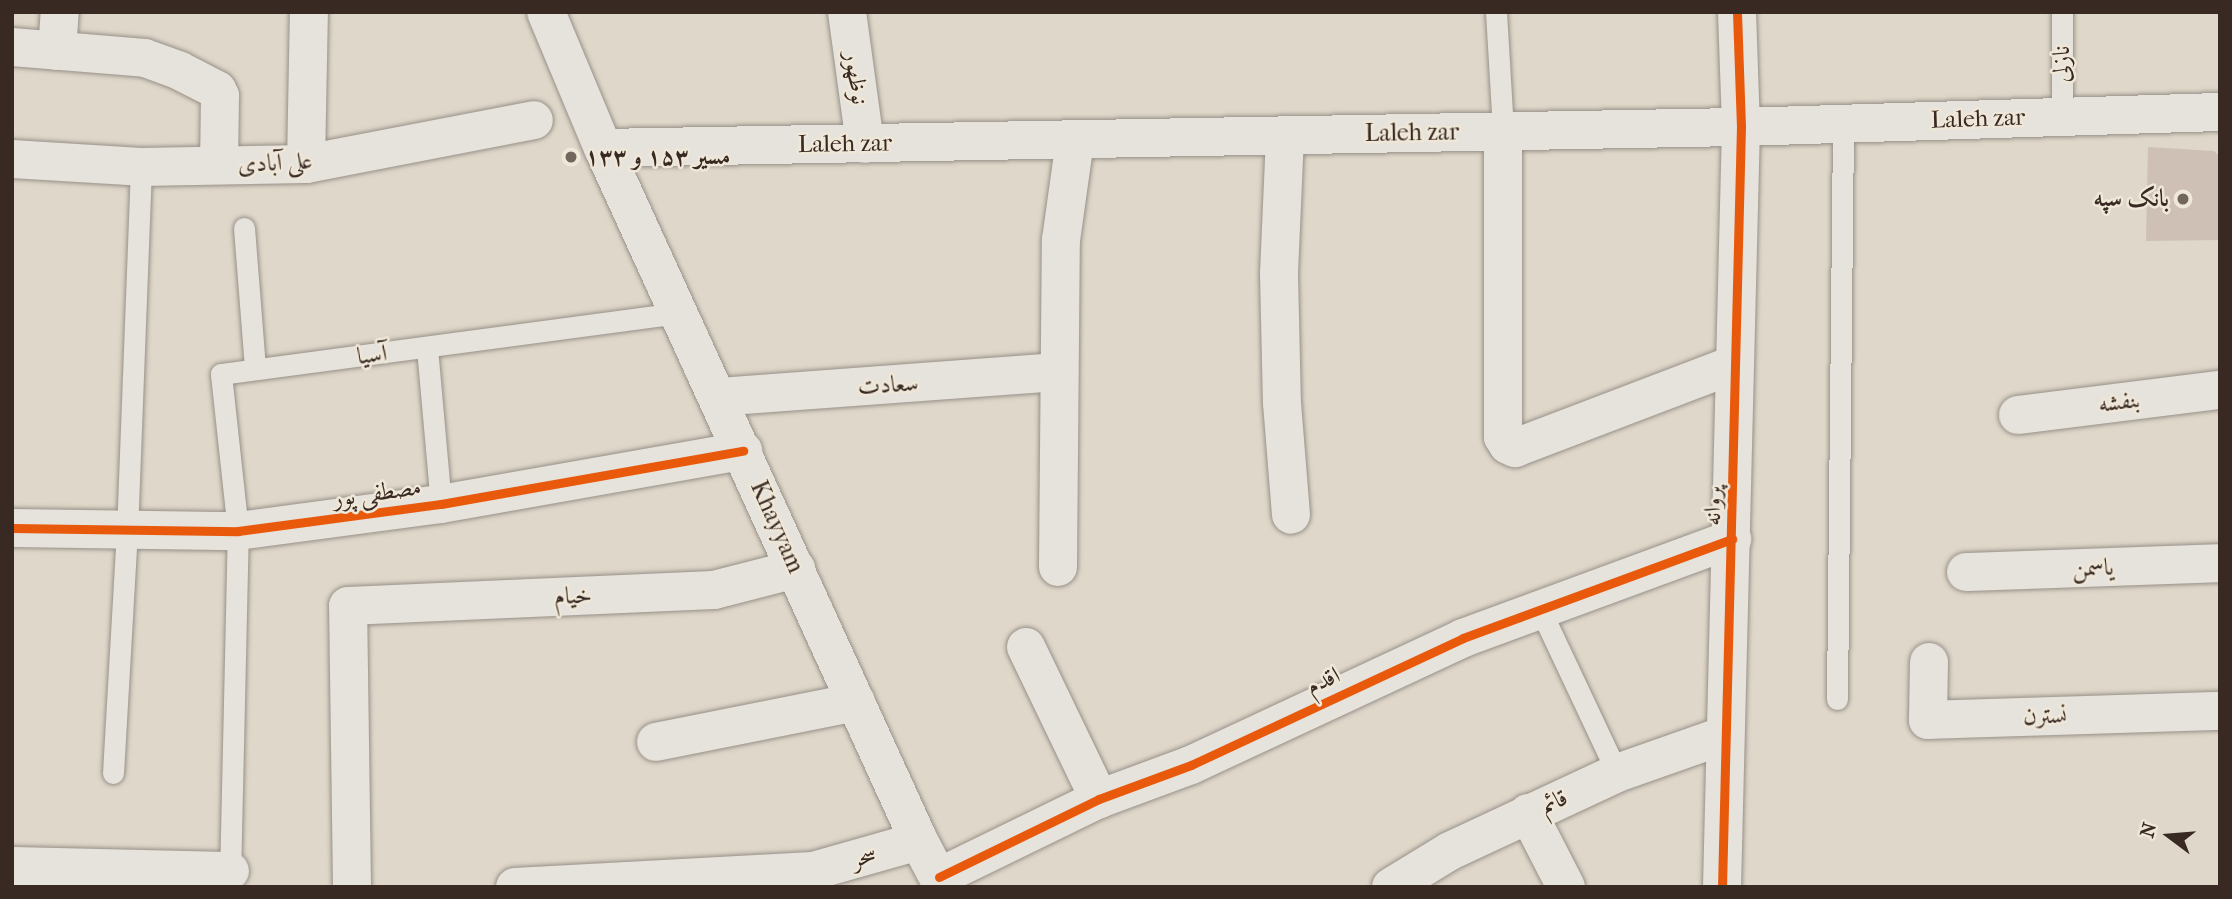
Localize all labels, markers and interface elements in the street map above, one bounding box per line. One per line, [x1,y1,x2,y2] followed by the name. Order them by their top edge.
[2048,46,2076,82] street label: نازلی
[838,49,874,107] street label: نوظهور
[1930,103,2026,135] street label: Laleh zar
[1365,118,1459,148] street label: Laleh zar
[798,129,892,159] street label: Laleh zar
[585,143,730,171] place label: مسیر ۱۵۳ و ۱۳۳
[237,147,313,179] street label: علی آبادی
[563,149,579,165] marker: مسیر ۱۵۳ و ۱۳۳
[2093,185,2169,213] place label: بانک سپه
[2175,191,2191,207] marker: بانک سپه
[355,339,389,371] street label: آسیا
[857,369,919,401] street label: سعادت
[2097,385,2141,419] street label: بنفشه
[331,473,423,513] street label: مصطفی پور
[744,476,810,578] street label: Khayyam
[1698,486,1728,526] street label: پروانه
[2072,553,2114,583] street label: یاسمن
[554,581,592,611] street label: خیام
[1301,661,1345,701] street label: اقدم
[2023,701,2067,731] street label: نسترن
[1536,783,1572,821] street label: قائم
[2134,801,2204,871] north arrow
[2136,820,2161,840] text: N
[848,840,880,874] street label: سحر

